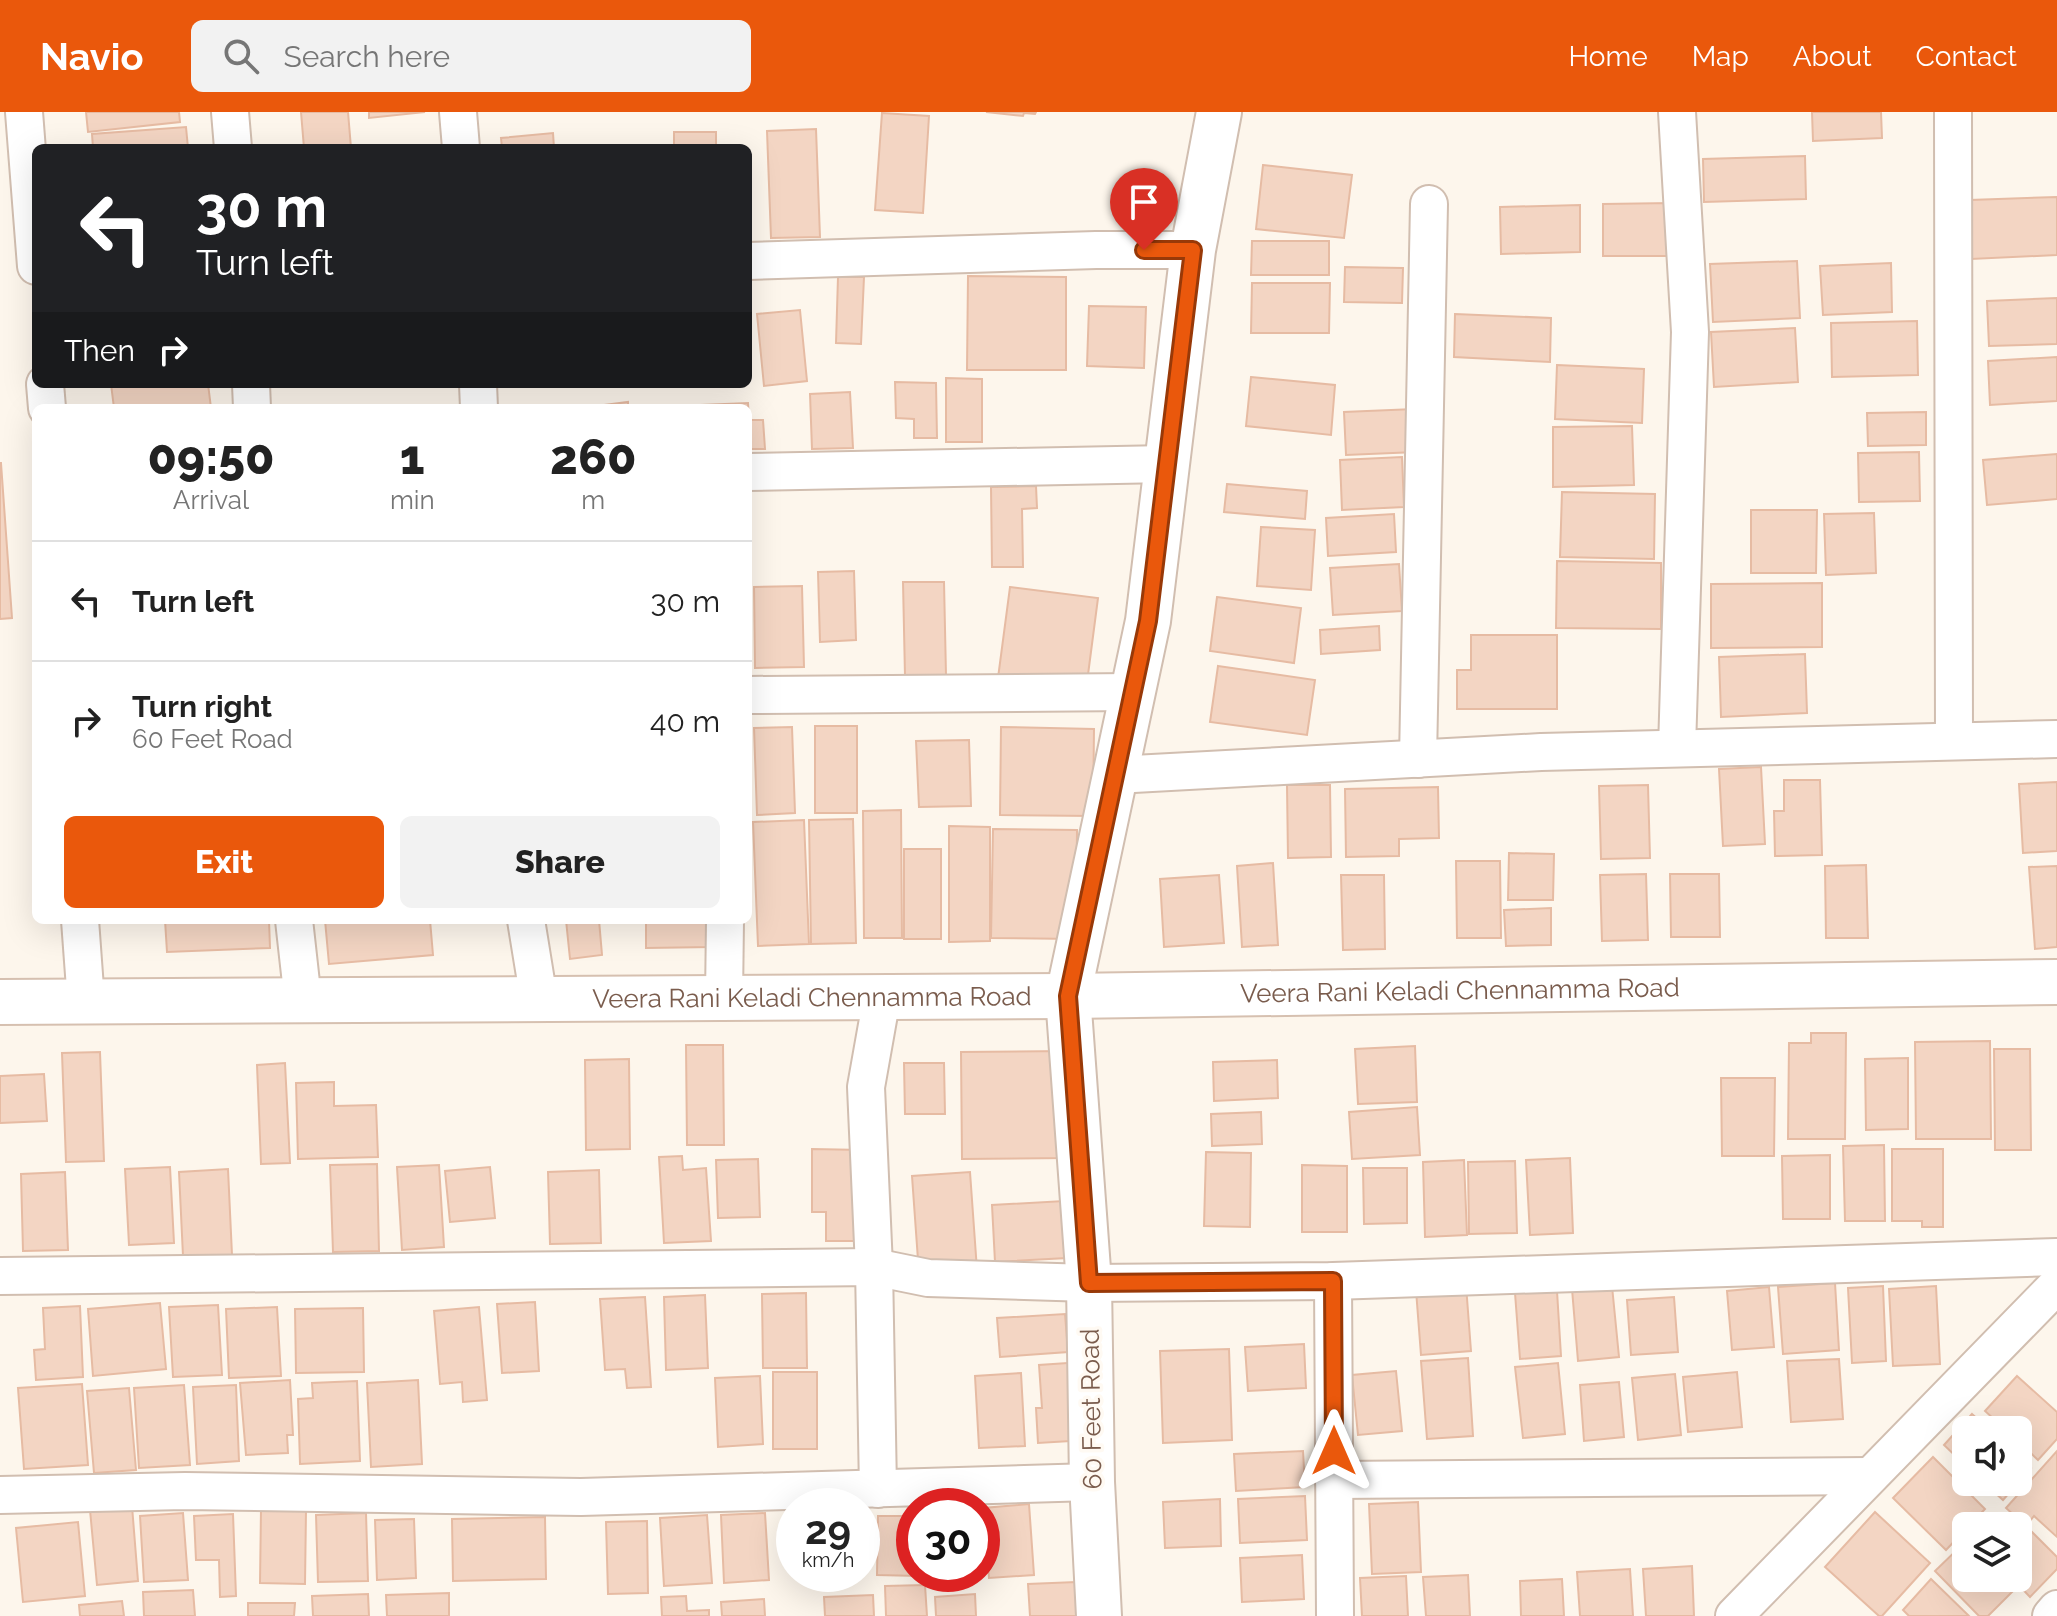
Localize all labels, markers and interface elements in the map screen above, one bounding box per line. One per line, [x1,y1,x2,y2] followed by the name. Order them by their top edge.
[191,20,751,92] search box
[40,34,143,79] text: Navio
[219,34,263,78] icon: search
[283,39,450,74] text: Search here
[1568,40,1648,73] text: Home
[1692,40,1749,73] text: Map
[1793,40,1872,73] text: About
[1916,40,2017,73] text: Contact
[1110,168,1178,250] pin
[196,174,327,240] text: 30 m
[64,176,168,280] icon: left
[1122,180,1166,224] icon: arrive
[196,241,334,283] text: Turn left
[151,328,195,372] icon: right
[64,333,135,368] text: Then
[147,429,275,485] text: 09:50
[400,429,425,485] text: 1
[550,429,637,485] text: 260
[173,485,249,515] text: Arrival
[390,485,435,515] text: min
[581,485,605,515] text: m
[64,579,108,623] icon: left
[132,584,254,619] text: Turn left
[650,584,720,619] text: 30 m
[132,689,272,724] text: Turn right
[64,699,108,743] icon: right
[650,704,720,739] text: 40 m
[132,724,293,754] text: 60 Feet Road
[64,816,384,908] button: Exit
[400,816,720,908] button: Share
[1240,972,1680,1009] street label: Veera Rani Keladi Chennamma Road
[592,981,1032,1014] street label: Veera Rani Keladi Chennamma Road
[1075,1328,1107,1490] street label: 60 Feet Road
[1292,1409,1376,1493] position arrow
[1952,1416,2032,1592] map controls
[1952,1416,2032,1496] button: sound
[896,1488,1000,1592] speed limit sign: 30
[805,1506,851,1553] text: 29
[1952,1512,2032,1592] button: layers
[802,1548,854,1572] text: km/h

